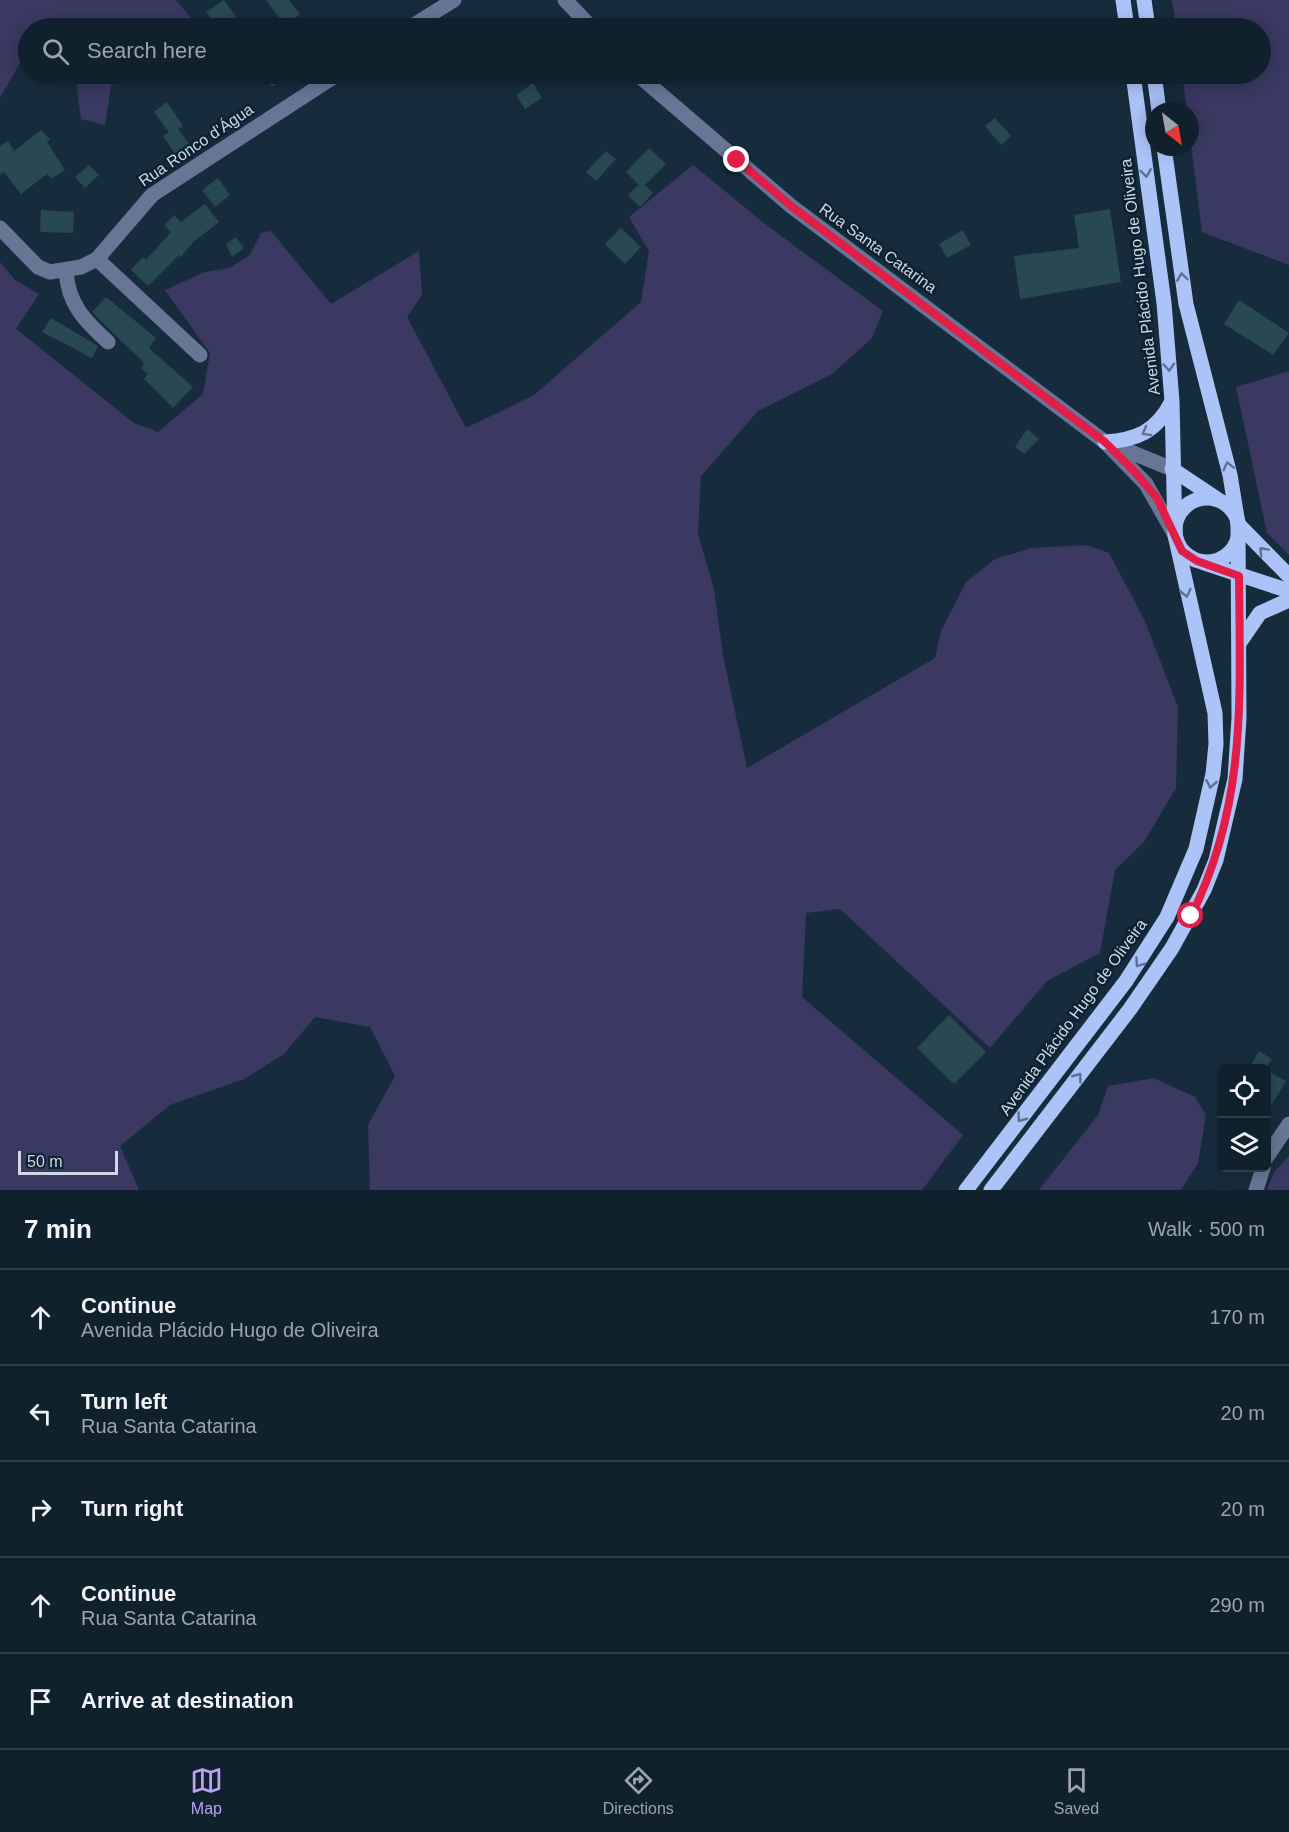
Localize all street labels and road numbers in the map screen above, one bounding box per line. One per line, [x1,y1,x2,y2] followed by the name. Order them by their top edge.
[135,100,257,190] street label: Rua Ronco d’Água
[1117,158,1163,396] street label: Avenida Plácido Hugo de Oliveira
[816,200,940,296] street label: Rua Santa Catarina
[996,916,1150,1118] street label: Avenida Plácido Hugo de Oliveira

